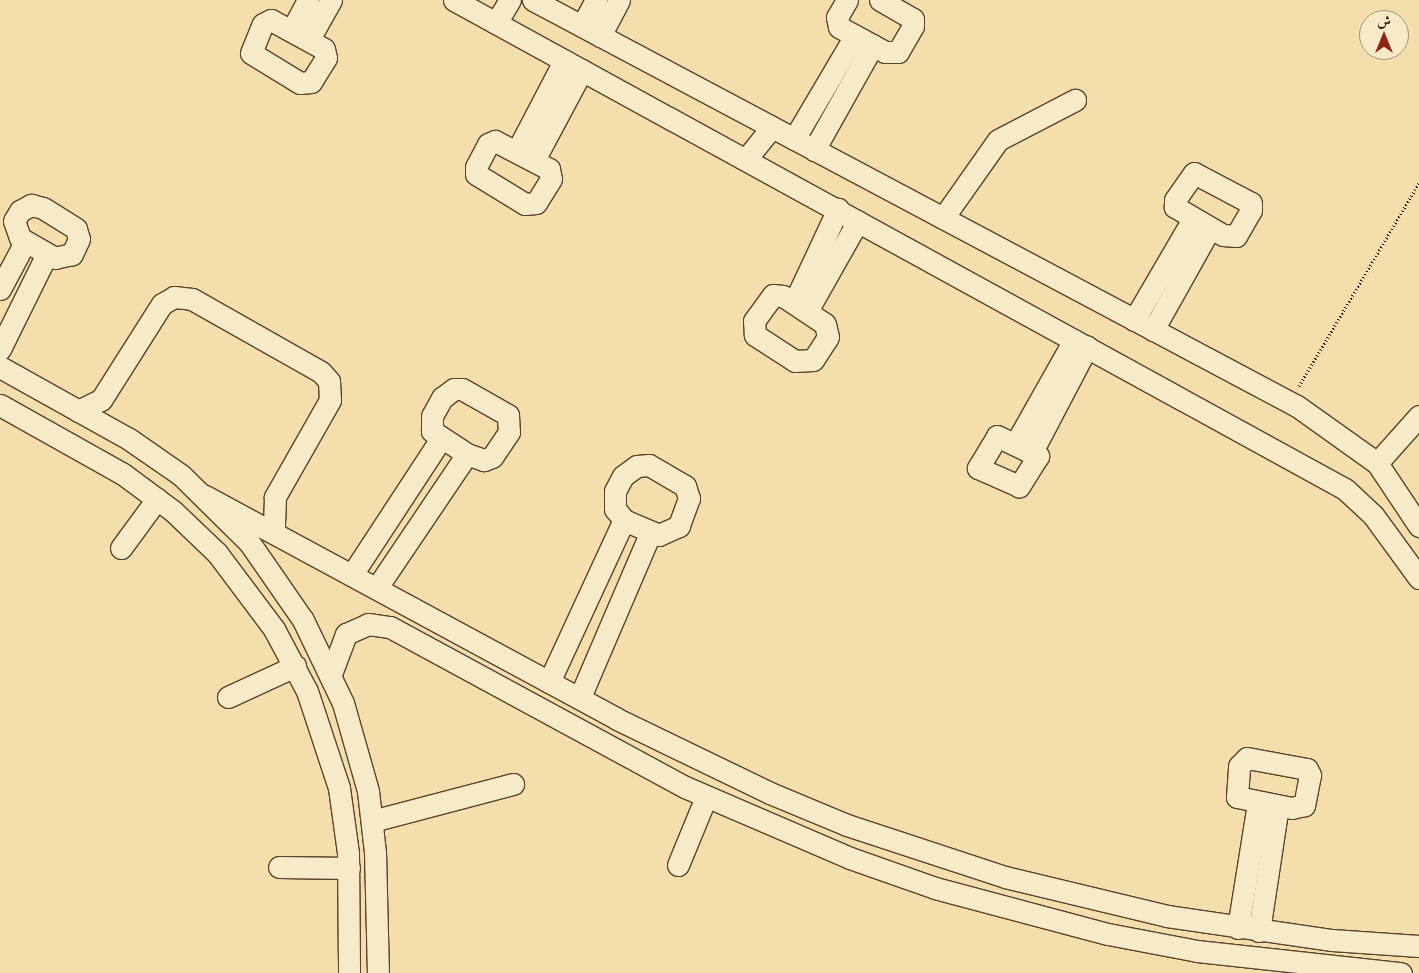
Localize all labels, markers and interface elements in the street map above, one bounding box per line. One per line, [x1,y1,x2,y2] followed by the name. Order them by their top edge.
[1359,10,1409,60] north arrow
[1377,12,1391,30] text: ش

